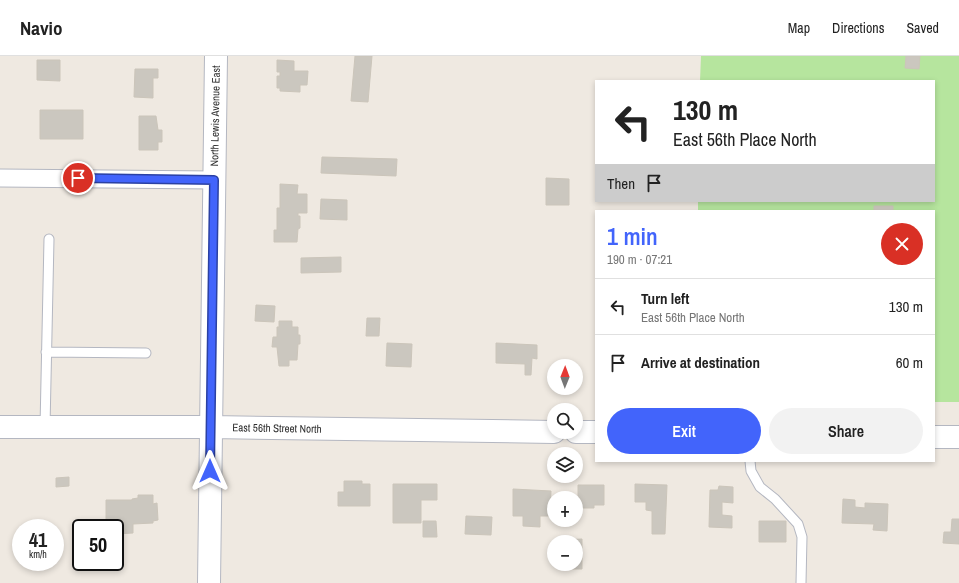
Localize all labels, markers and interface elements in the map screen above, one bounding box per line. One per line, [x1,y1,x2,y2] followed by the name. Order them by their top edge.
[20,15,62,41] text: Navio
[788,19,810,37] text: Map
[832,19,884,37] text: Directions
[906,19,939,37] text: Saved
[207,65,223,167] street label: North Lewis Avenue East
[673,91,738,129] text: 130 m
[607,96,659,148] icon: left
[673,127,817,152] text: East 56th Place North
[61,161,95,195] pin
[67,167,89,189] icon: arrive
[643,172,665,194] icon: arrive
[607,173,635,194] text: Then
[607,220,658,252] text: 1 min
[881,223,923,265] button: close
[607,251,672,268] text: 190 m · 07:21
[641,288,689,309] text: Turn left
[607,296,629,318] icon: left
[889,296,923,317] text: 130 m
[641,309,745,326] text: East 56th Place North
[607,352,629,374] icon: arrive
[641,352,760,373] text: Arrive at destination
[896,352,923,373] text: 60 m
[547,359,583,395] north arrow
[547,359,583,571] map controls
[547,403,583,439] button: search
[607,408,761,454] button: Exit
[769,408,923,454] button: Share
[232,420,322,436] street label: East 56th Street North
[547,447,583,483] button: layers
[189,450,231,492] position arrow
[547,491,583,527] button: +
[72,519,124,571] speed limit sign: 50
[29,526,47,553] text: 41
[547,535,583,571] button: −
[29,548,47,561] text: km/h

